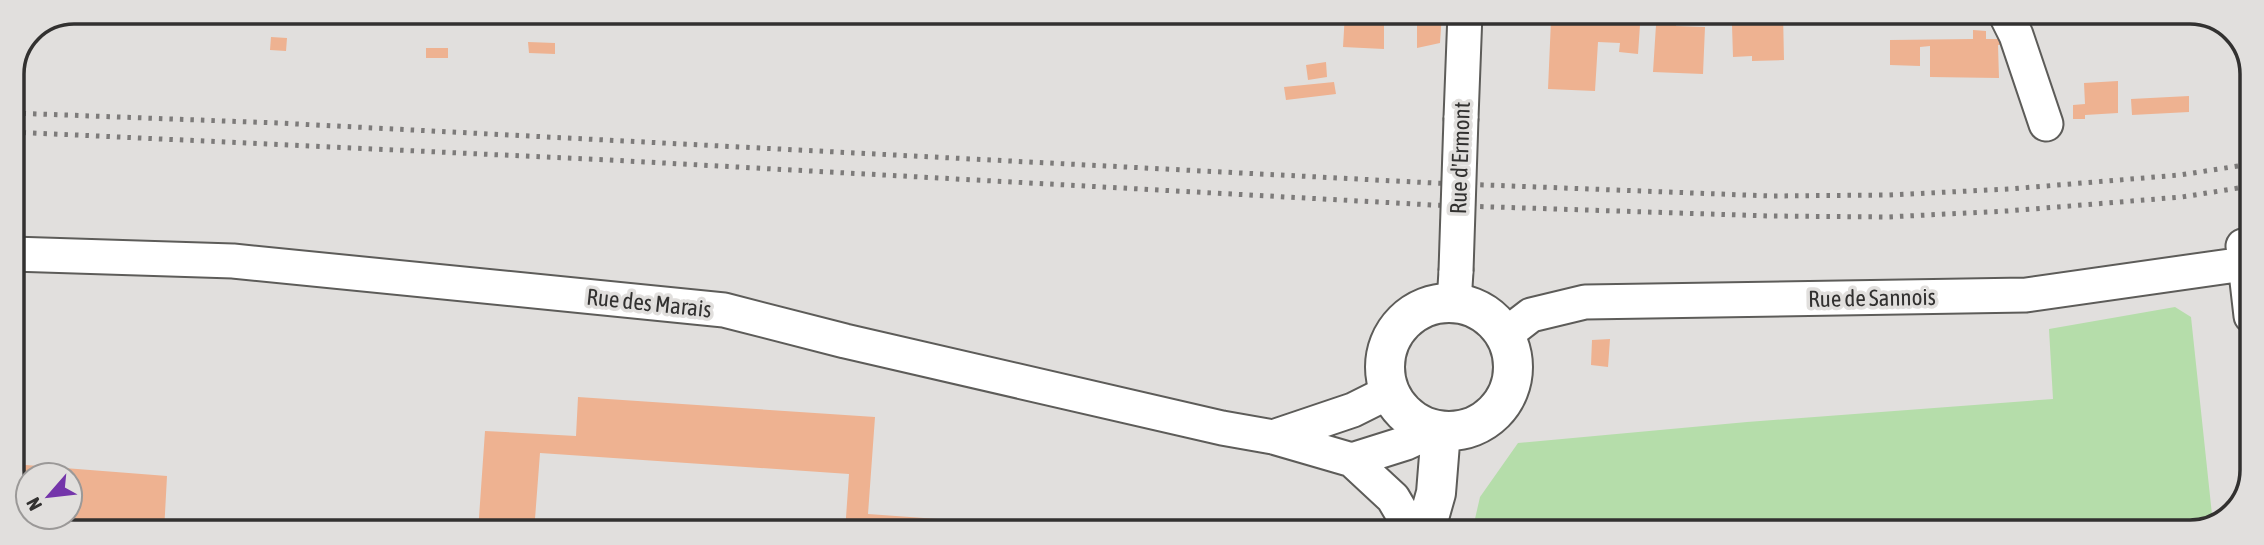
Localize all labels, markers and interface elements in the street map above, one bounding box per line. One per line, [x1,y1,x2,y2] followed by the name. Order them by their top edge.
[1445,101,1475,215] street label: Rue d'Ermont
[585,284,713,322] street label: Rue des Marais
[1808,284,1936,312] street label: Rue de Sannois
[14,461,84,531] north arrow
[22,494,46,514] text: N

